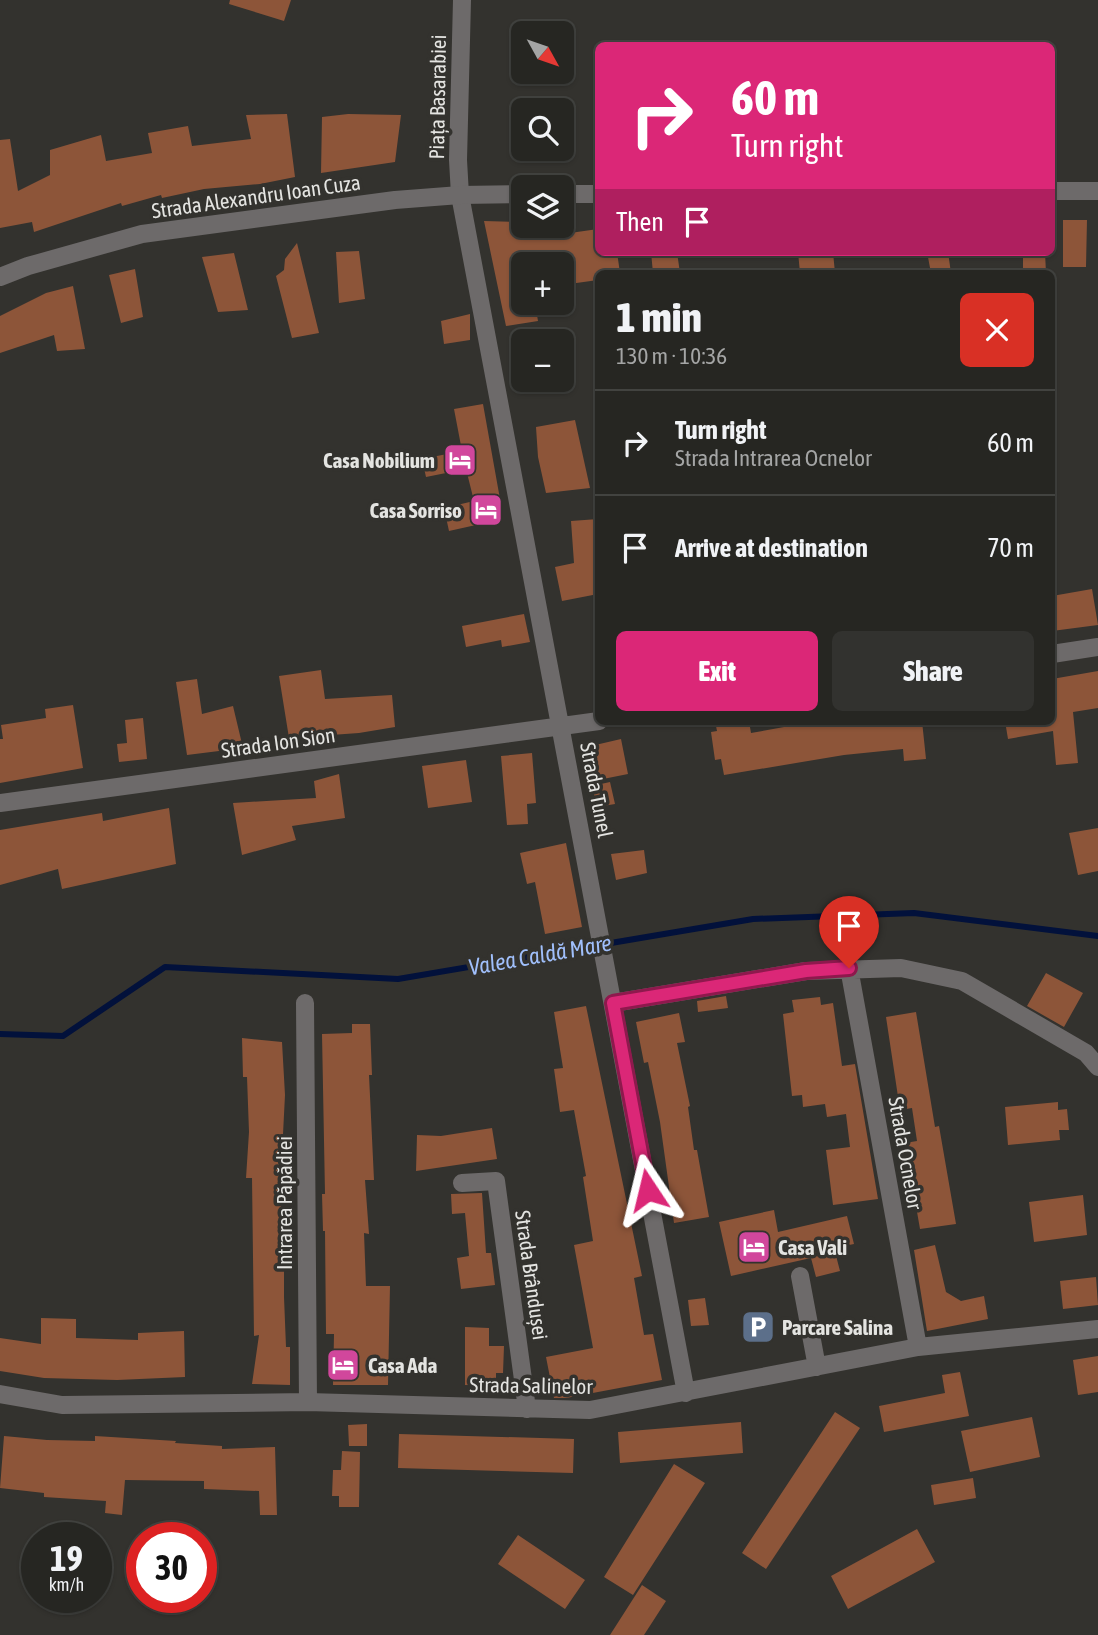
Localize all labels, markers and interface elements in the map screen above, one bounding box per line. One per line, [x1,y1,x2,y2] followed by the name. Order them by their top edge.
[511,21,574,84] north arrow
[511,21,574,392] map controls
[424,34,450,160] street label: Piața Basarabiei
[731,69,819,125] text: 60 m
[616,70,707,161] icon: right
[511,98,574,161] button: search
[731,127,844,164] text: Turn right
[150,169,362,223] street label: Strada Alexandru Ioan Cuza
[511,175,574,238] button: layers
[678,203,716,241] icon: arrive
[616,207,664,237] text: Then
[511,252,574,315] button: +
[616,293,702,341] text: 1 min
[960,293,1034,367] button: close
[511,329,574,392] button: −
[616,343,727,369] text: 130 m · 10:36
[675,415,766,445] text: Turn right
[616,424,654,462] icon: right
[987,428,1034,458] text: 60 m
[441,441,479,479] hotel icon: Casa Nobilium
[675,445,872,471] text: Strada Intrarea Ocnelor
[323,448,435,472] place label: Casa Nobilium
[467,491,505,529] hotel icon: Casa Sorriso
[370,498,462,522] place label: Casa Sorriso
[616,529,654,567] icon: arrive
[675,533,868,563] text: Arrive at destination
[987,533,1034,563] text: 70 m
[616,631,818,711] button: Exit
[832,631,1034,711] button: Share
[219,722,337,762] street label: Strada Ion Sion
[576,740,618,840] street label: Strada Tunel
[819,896,879,968] pin
[830,907,868,945] icon: arrive
[466,930,614,980] water label: Valea Caldă Mare
[884,1095,928,1212] street label: Strada Ocnelor
[272,1136,296,1270] street label: Intrarea Păpădiei
[611,1153,685,1227] position arrow
[511,1209,553,1341] street label: Strada Brândușei
[735,1228,773,1266] hotel icon: Casa Vali
[778,1235,847,1259] place label: Casa Vali
[739,1308,777,1346] parking icon: Parcare Salina
[782,1315,893,1339] place label: Parcare Salina
[324,1346,362,1384] hotel icon: Casa Ada
[368,1353,438,1377] place label: Casa Ada
[469,1372,594,1398] street label: Strada Salinelor
[126,1522,217,1613] speed limit sign: 30
[50,1538,83,1578] text: 19
[49,1574,84,1595] text: km/h

